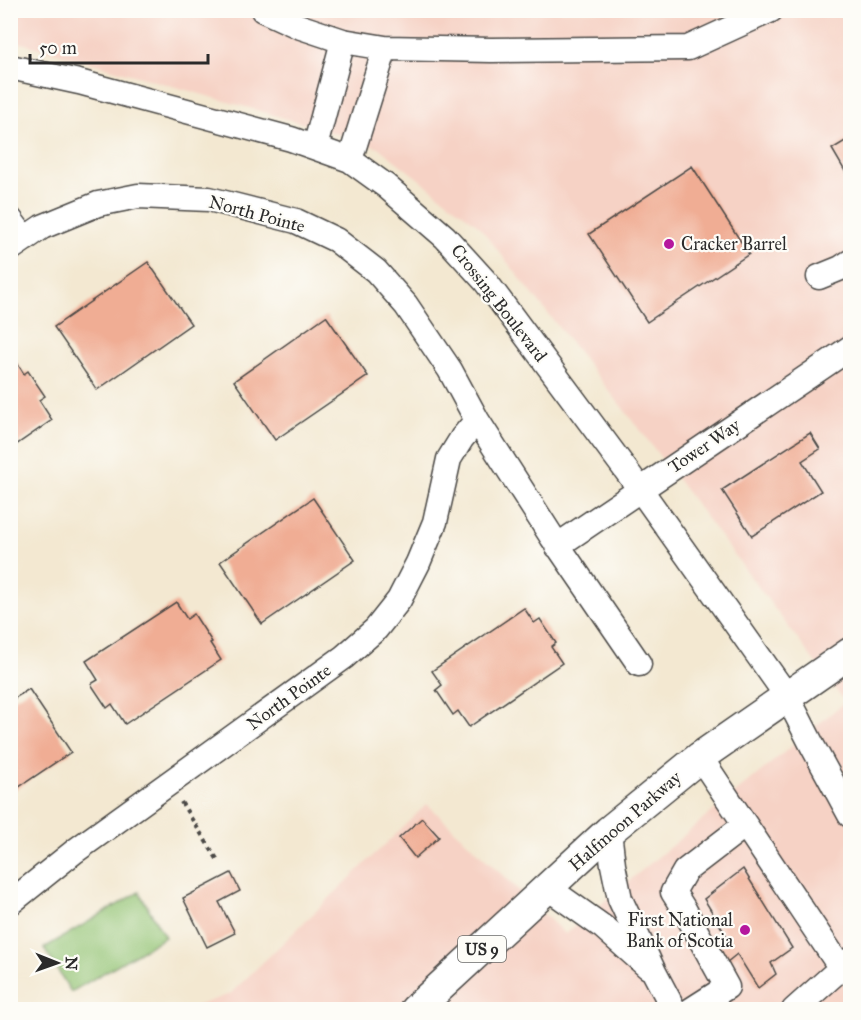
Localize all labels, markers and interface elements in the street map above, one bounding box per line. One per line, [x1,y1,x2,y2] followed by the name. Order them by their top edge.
[30,27,208,65] scale bar
[39,37,77,59] text: 50 m
[206,191,308,237] street label: North Pointe
[681,233,787,255] place label: Cracker Barrel
[662,237,676,251] marker: Cracker Barrel
[446,240,552,367] street label: Crossing Boulevard
[664,414,745,478] street label: Tower Way
[243,659,335,735] street label: North Pointe
[564,766,686,876] street label: Halfmoon Parkway
[626,909,733,952] place label: First National Bank of Scotia
[738,923,752,937] marker: First National Bank of Scotia
[27,933,87,993] north arrow
[458,936,506,962] road number: US 9
[62,956,81,971] text: N

